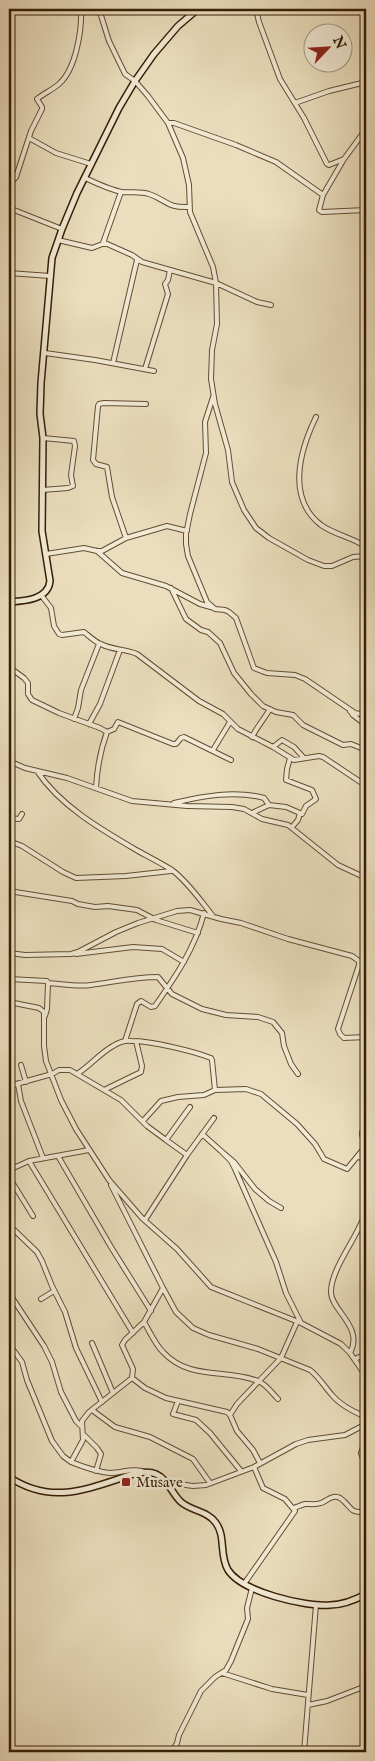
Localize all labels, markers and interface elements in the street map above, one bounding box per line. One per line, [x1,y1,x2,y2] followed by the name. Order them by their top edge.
[302,22,352,72] north arrow
[328,33,350,52] text: N
[136,1473,183,1492] place label: Musave
[120,1476,132,1488] marker: Musave

